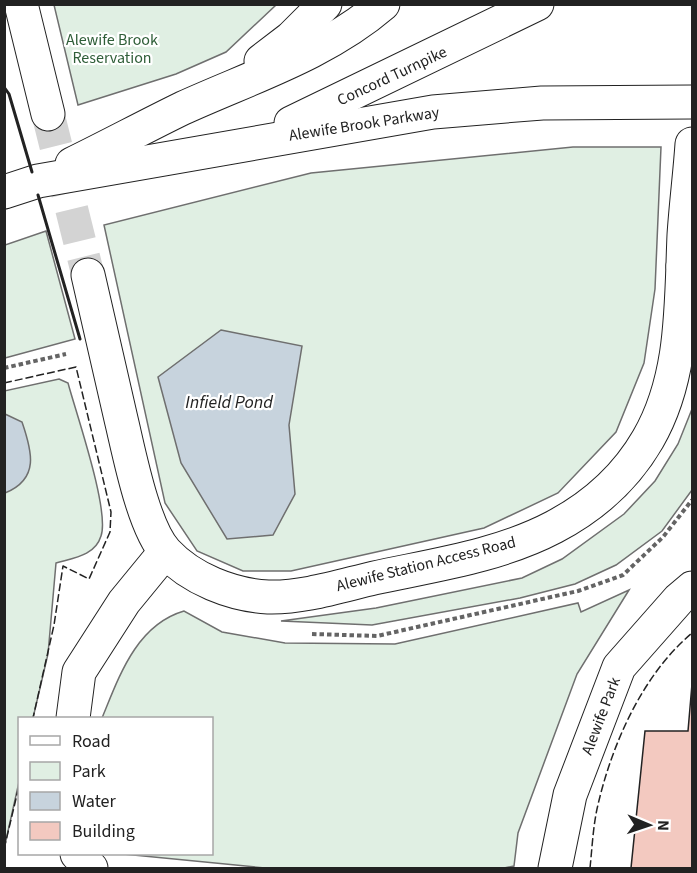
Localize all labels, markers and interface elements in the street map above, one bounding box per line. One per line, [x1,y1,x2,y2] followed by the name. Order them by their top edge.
[66,29,158,69] park label: Alewife Brook Reservation
[333,41,451,111] street label: Concord Turnpike
[287,101,441,147] street label: Alewife Brook Parkway
[185,390,273,415] water label: Infield Pond
[334,531,518,597] street label: Alewife Station Access Road
[576,674,626,758] street label: Alewife Park
[18,717,213,855] legend
[72,729,111,754] text: Road
[72,759,106,784] text: Park
[72,789,116,814] text: Water
[619,795,679,855] north arrow
[72,819,135,844] text: Building
[652,820,674,831] text: N

